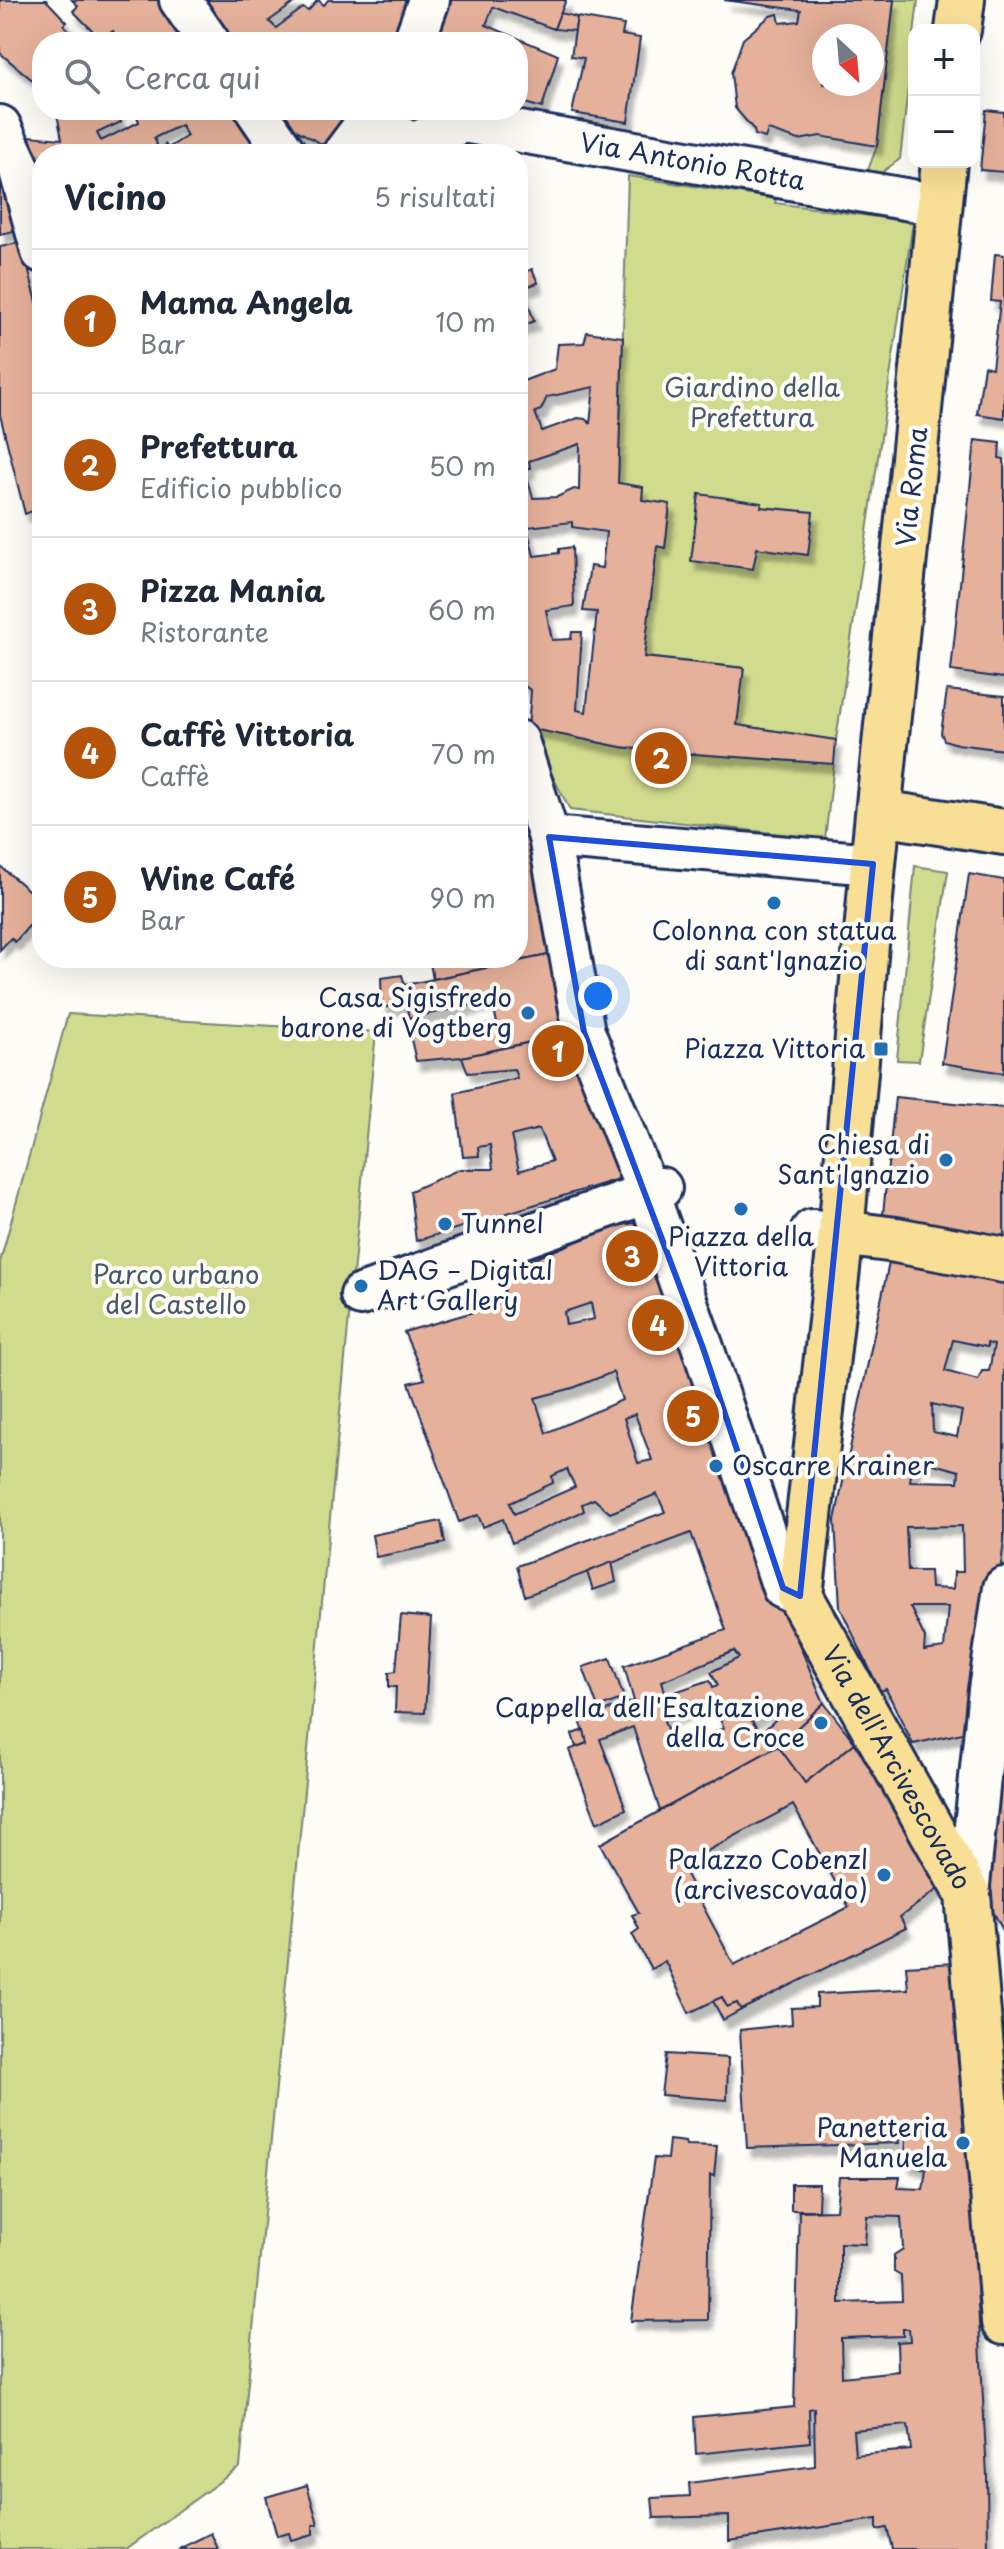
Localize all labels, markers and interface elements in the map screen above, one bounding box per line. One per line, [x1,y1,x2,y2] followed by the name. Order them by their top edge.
[812,24,884,96] north arrow
[908,24,980,168] map controls
[908,24,980,96] button: +
[32,32,528,120] search box
[60,54,104,98] icon: search
[124,54,261,99] text: Cerca qui
[908,96,980,168] button: −
[577,122,809,199] street label: Via Antonio Rotta
[64,170,166,222] text: Vicino
[374,177,496,216] text: 5 risultati
[140,279,353,324] text: Mama Angela
[84,302,96,341] text: 1
[435,302,496,341] text: 10 m
[140,324,185,363] text: Bar
[664,367,841,436] park label: Giardino della Prefettura
[140,423,298,468] text: Prefettura
[885,425,936,549] street label: Via Roma
[81,446,99,485] text: 2
[429,446,496,485] text: 50 m
[140,468,342,507] text: Edificio pubblico
[140,567,325,612] text: Pizza Mania
[81,590,99,629] text: 3
[428,590,496,629] text: 60 m
[140,612,269,651] text: Ristorante
[140,711,354,756] text: Caffè Vittoria
[635,728,687,788] pin: 2
[81,734,99,773] text: 4
[431,734,496,773] text: 70 m
[140,756,210,795] text: Caffè
[140,855,295,900] text: Wine Café
[82,878,98,917] text: 5
[429,878,496,917] text: 90 m
[765,894,783,912] marker: Colonna con statua di sant'Ignazio
[140,900,185,939] text: Bar
[651,910,897,979] place label: Colonna con statua di sant'Ignazio
[578,976,618,1016] your location
[280,977,512,1046] place label: Casa Sigisfredo barone di Vogtberg
[519,1004,537,1022] marker: Casa Sigisfredo barone di Vogtberg
[532,1021,584,1081] pin: 1
[684,1028,866,1067] place label: Piazza Vittoria
[872,1040,890,1058] marker: Piazza Vittoria
[777,1124,930,1193] place label: Chiesa di Sant'Ignazio
[937,1151,955,1169] marker: Chiesa di Sant'Ignazio
[732,1200,750,1218] marker: Piazza della Vittoria
[461,1203,544,1242] place label: Tunnel
[436,1215,454,1233] marker: Tunnel
[668,1216,814,1285] place label: Piazza della Vittoria
[606,1226,658,1286] pin: 3
[377,1250,553,1319] place label: DAG – Digital Art Gallery
[93,1254,259,1323] park label: Parco urbano del Castello
[352,1277,370,1295] marker: DAG – Digital Art Gallery
[632,1295,684,1355] pin: 4
[667,1386,719,1446] pin: 5
[732,1445,935,1484] place label: Oscarre Krainer
[707,1457,725,1475] marker: Oscarre Krainer
[813,1637,982,1896] street label: Via dell'Arcivescovado
[495,1687,805,1756] place label: Cappella dell'Esaltazione della Croce
[812,1714,830,1732] marker: Cappella dell'Esaltazione della Croce
[668,1839,868,1908] place label: Palazzo Cobenzl (arcivescovado)
[875,1866,893,1884] marker: Palazzo Cobenzl (arcivescovado)
[817,2107,948,2176] place label: Panetteria Manuela
[954,2134,972,2152] marker: Panetteria Manuela

